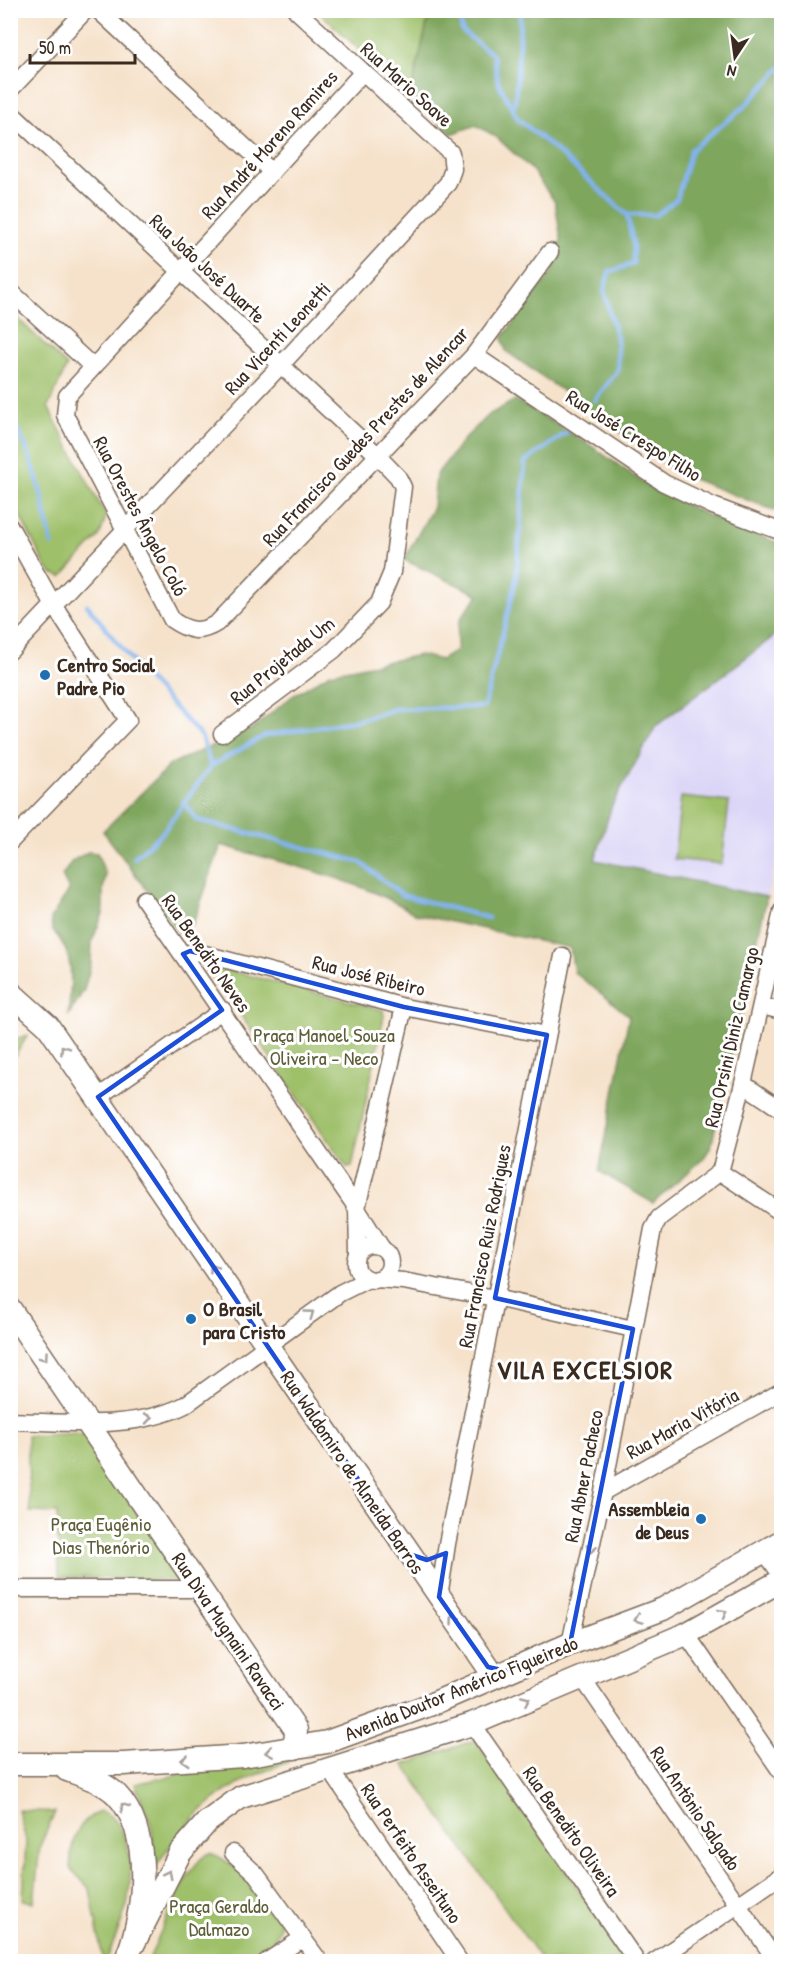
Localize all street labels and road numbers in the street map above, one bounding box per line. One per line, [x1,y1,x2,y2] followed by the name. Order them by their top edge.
[355,35,459,133] street label: Rua Mario Soave
[195,63,343,224] street label: Rua André Moreno Ramires
[144,207,272,329] street label: Rua João José Duarte
[218,276,336,400] street label: Rua Vicenti Leonetti
[256,320,474,552] street label: Rua Francisco Guedes Prestes de Alencar
[561,383,707,487] street label: Rua José Crespo Filho
[87,431,195,601] street label: Rua Orestes Ângelo Coló
[224,610,340,710] street label: Rua Projetada Um
[156,888,258,1018] street label: Rua Benedito Neves
[697,944,765,1130] street label: Rua Orsini Diniz Camargo
[310,948,428,1002] street label: Rua José Ribeiro
[451,1142,517,1350] street label: Rua Francisco Ruiz Rodrigues
[275,1365,432,1579] street label: Rua Waldomiro de Almeida Barros
[621,1381,743,1465] street label: Rua Maria Vitória
[557,1408,609,1544] street label: Rua Abner Pacheco
[166,1547,292,1715] street label: Rua Diva Mugnaini Ravacci
[340,1629,582,1747] street label: Avenida Doutor Américo Figueiredo
[644,1741,748,1875] street label: Rua Antônio Salgado
[517,1760,627,1902] street label: Rua Benedito Oliveira
[355,1778,469,1928] street label: Rua Perfeito Asseituno

